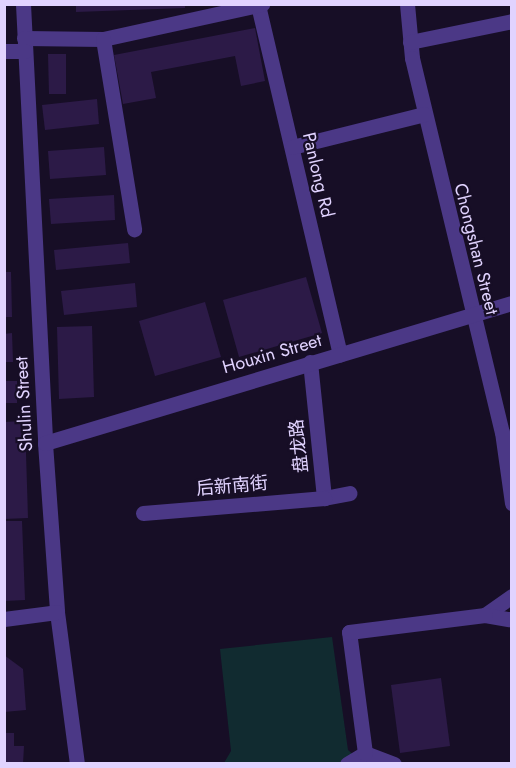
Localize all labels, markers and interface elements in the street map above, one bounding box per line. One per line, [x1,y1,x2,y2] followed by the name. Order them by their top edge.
[298,130,338,220] street label: Panlong Rd
[449,181,503,317] street label: Chongshan Street
[220,330,324,378] street label: Houxin Street
[11,356,37,452] street label: Shulin Street
[285,418,313,474] street label: 盘龙路
[195,472,269,500] street label: 后新南街

